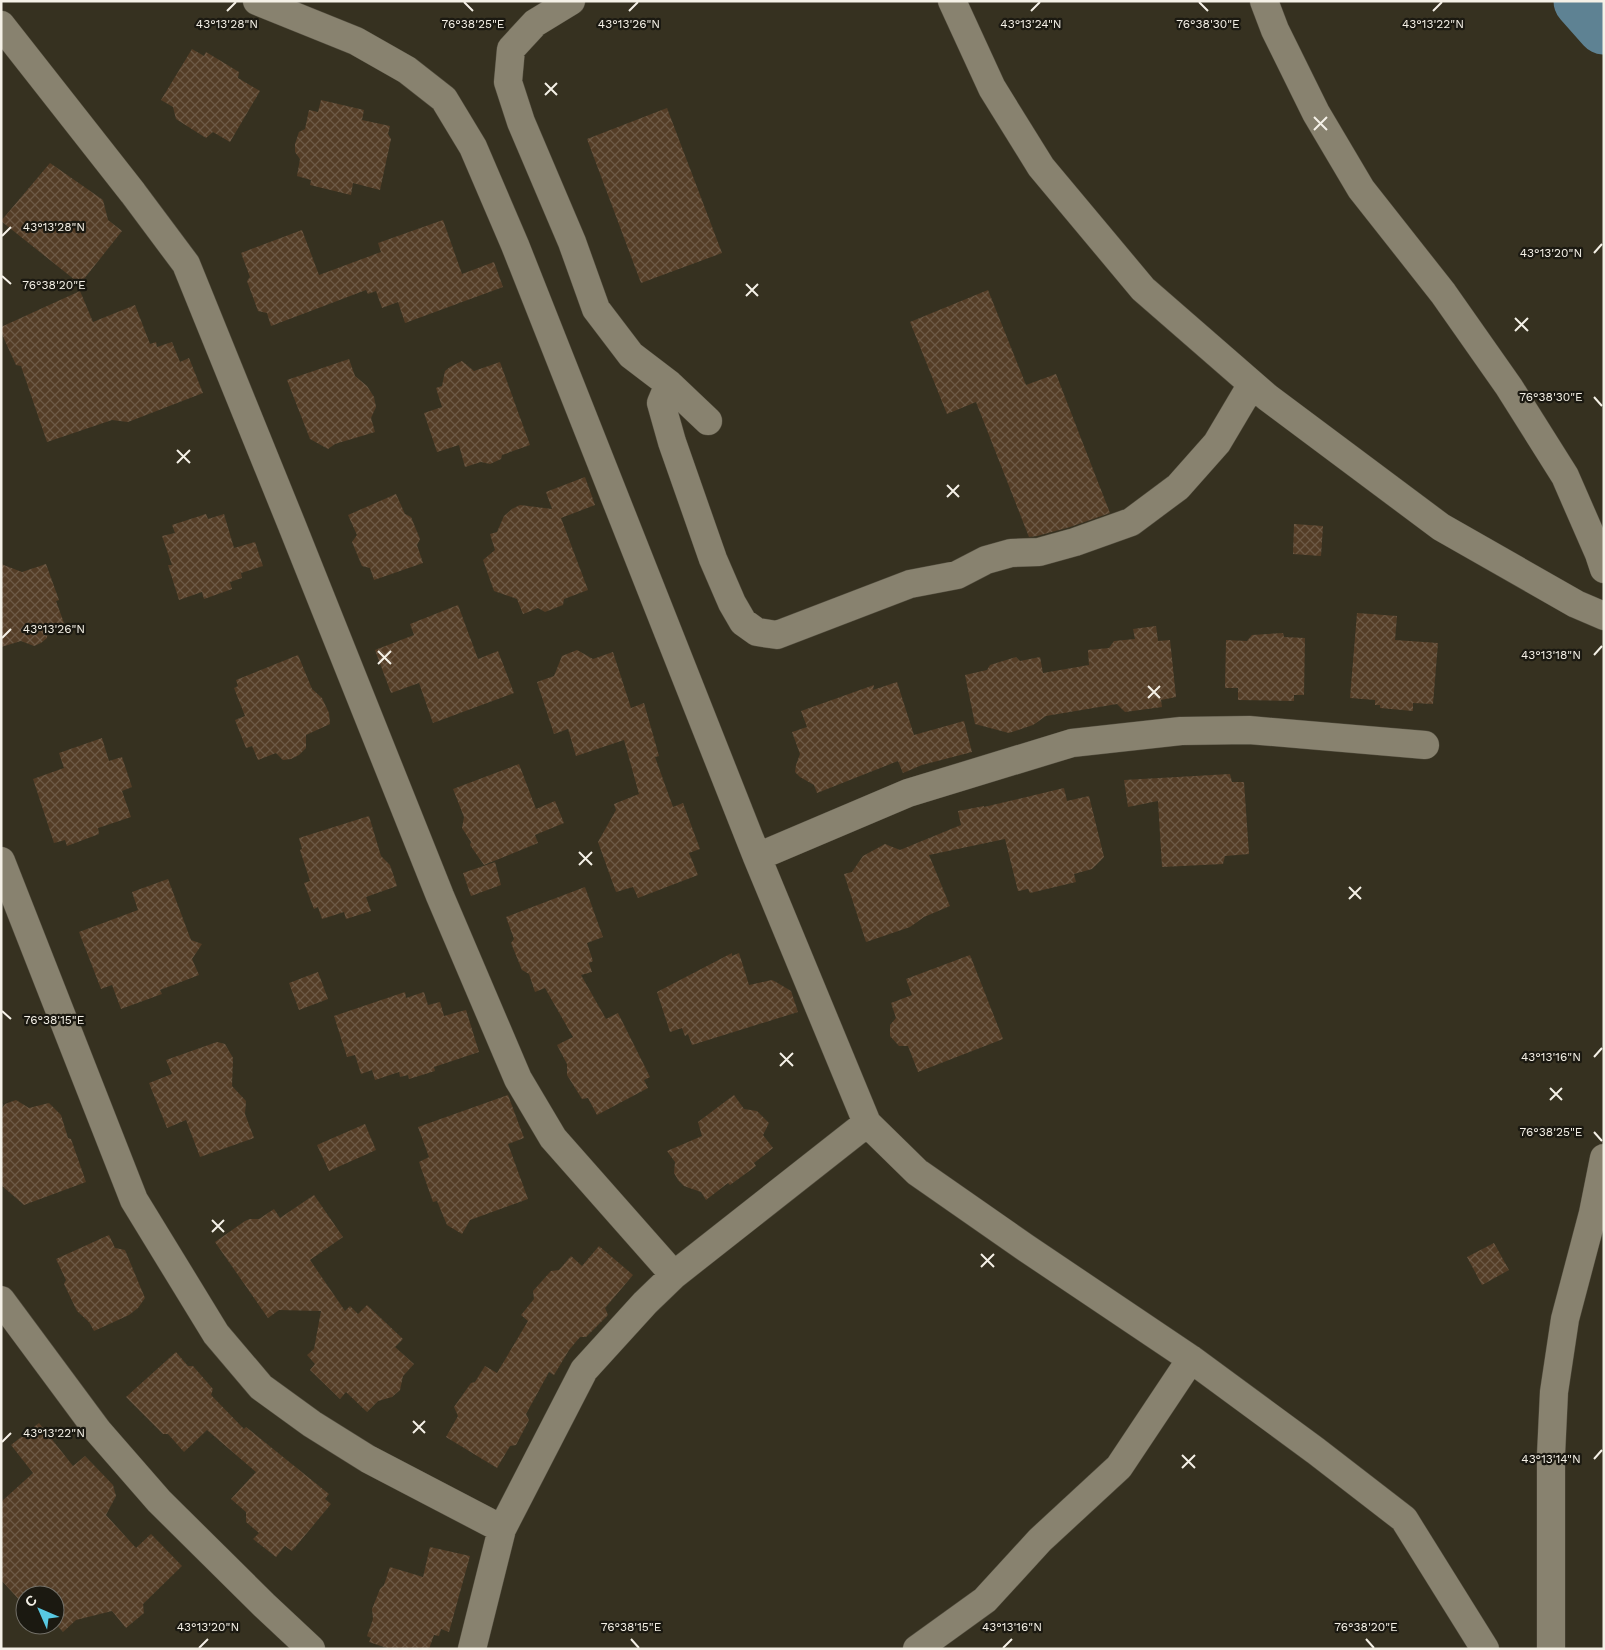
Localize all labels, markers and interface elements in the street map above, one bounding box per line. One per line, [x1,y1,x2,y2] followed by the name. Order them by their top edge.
[196,17,258,31] text: 43°13'28"N
[442,17,505,31] text: 76°38'25"E
[598,17,660,31] text: 43°13'26"N
[1000,17,1062,31] text: 43°13'24"N
[1176,17,1240,31] text: 76°38'30"E
[1402,17,1464,31] text: 43°13'22"N
[23,220,85,234] text: 43°13'28"N
[1520,246,1582,260] text: 43°13'20"N
[22,278,86,292] text: 76°38'20"E
[1519,390,1583,404] text: 76°38'30"E
[23,622,85,636] text: 43°13'26"N
[1521,648,1581,662] text: 43°13'18"N
[24,1013,85,1027] text: 76°38'15"E
[1521,1050,1581,1064] text: 43°13'16"N
[1520,1125,1583,1139] text: 76°38'25"E
[23,1426,85,1440] text: 43°13'22"N
[1521,1452,1581,1466] text: 43°13'14"N
[15,1585,65,1635] north arrow
[22,1592,40,1610] text: С
[177,1620,239,1634] text: 43°13'20"N
[601,1620,662,1634] text: 76°38'15"E
[982,1620,1042,1634] text: 43°13'16"N
[1334,1620,1398,1634] text: 76°38'20"E

